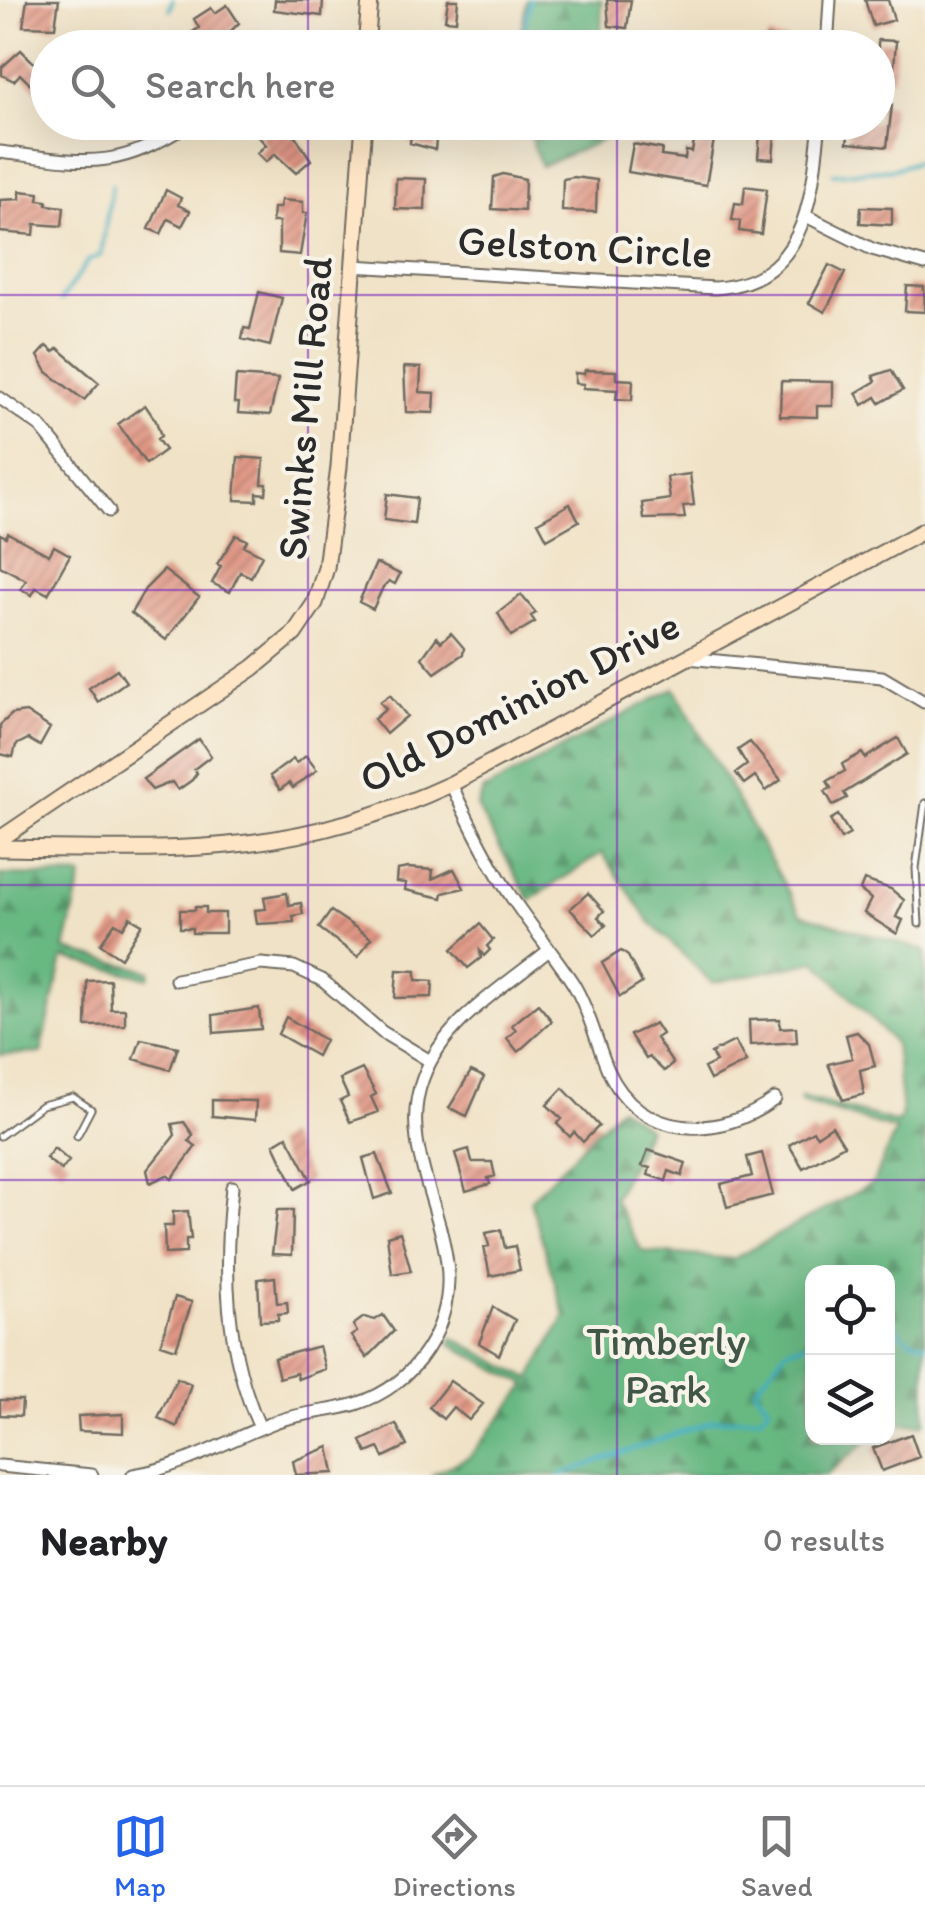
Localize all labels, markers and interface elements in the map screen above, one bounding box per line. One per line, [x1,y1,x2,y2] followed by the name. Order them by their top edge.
[30,30,895,140] search box
[65,58,120,113] icon: search
[145,62,336,108] text: Search here
[456,214,714,279] street label: Gelston Circle
[266,254,343,562] street label: Swinks Mill Road
[351,599,688,804] street label: Old Dominion Drive
[805,1265,895,1445] map controls
[805,1265,895,1355] button: locate
[586,1315,746,1414] park label: Timberly Park
[805,1355,895,1445] button: layers
[40,1515,167,1566] text: Nearby
[763,1521,885,1559] text: 0 results
[113,1809,168,1903] tab: Map
[393,1809,516,1903] tab: Directions
[741,1809,812,1903] tab: Saved

